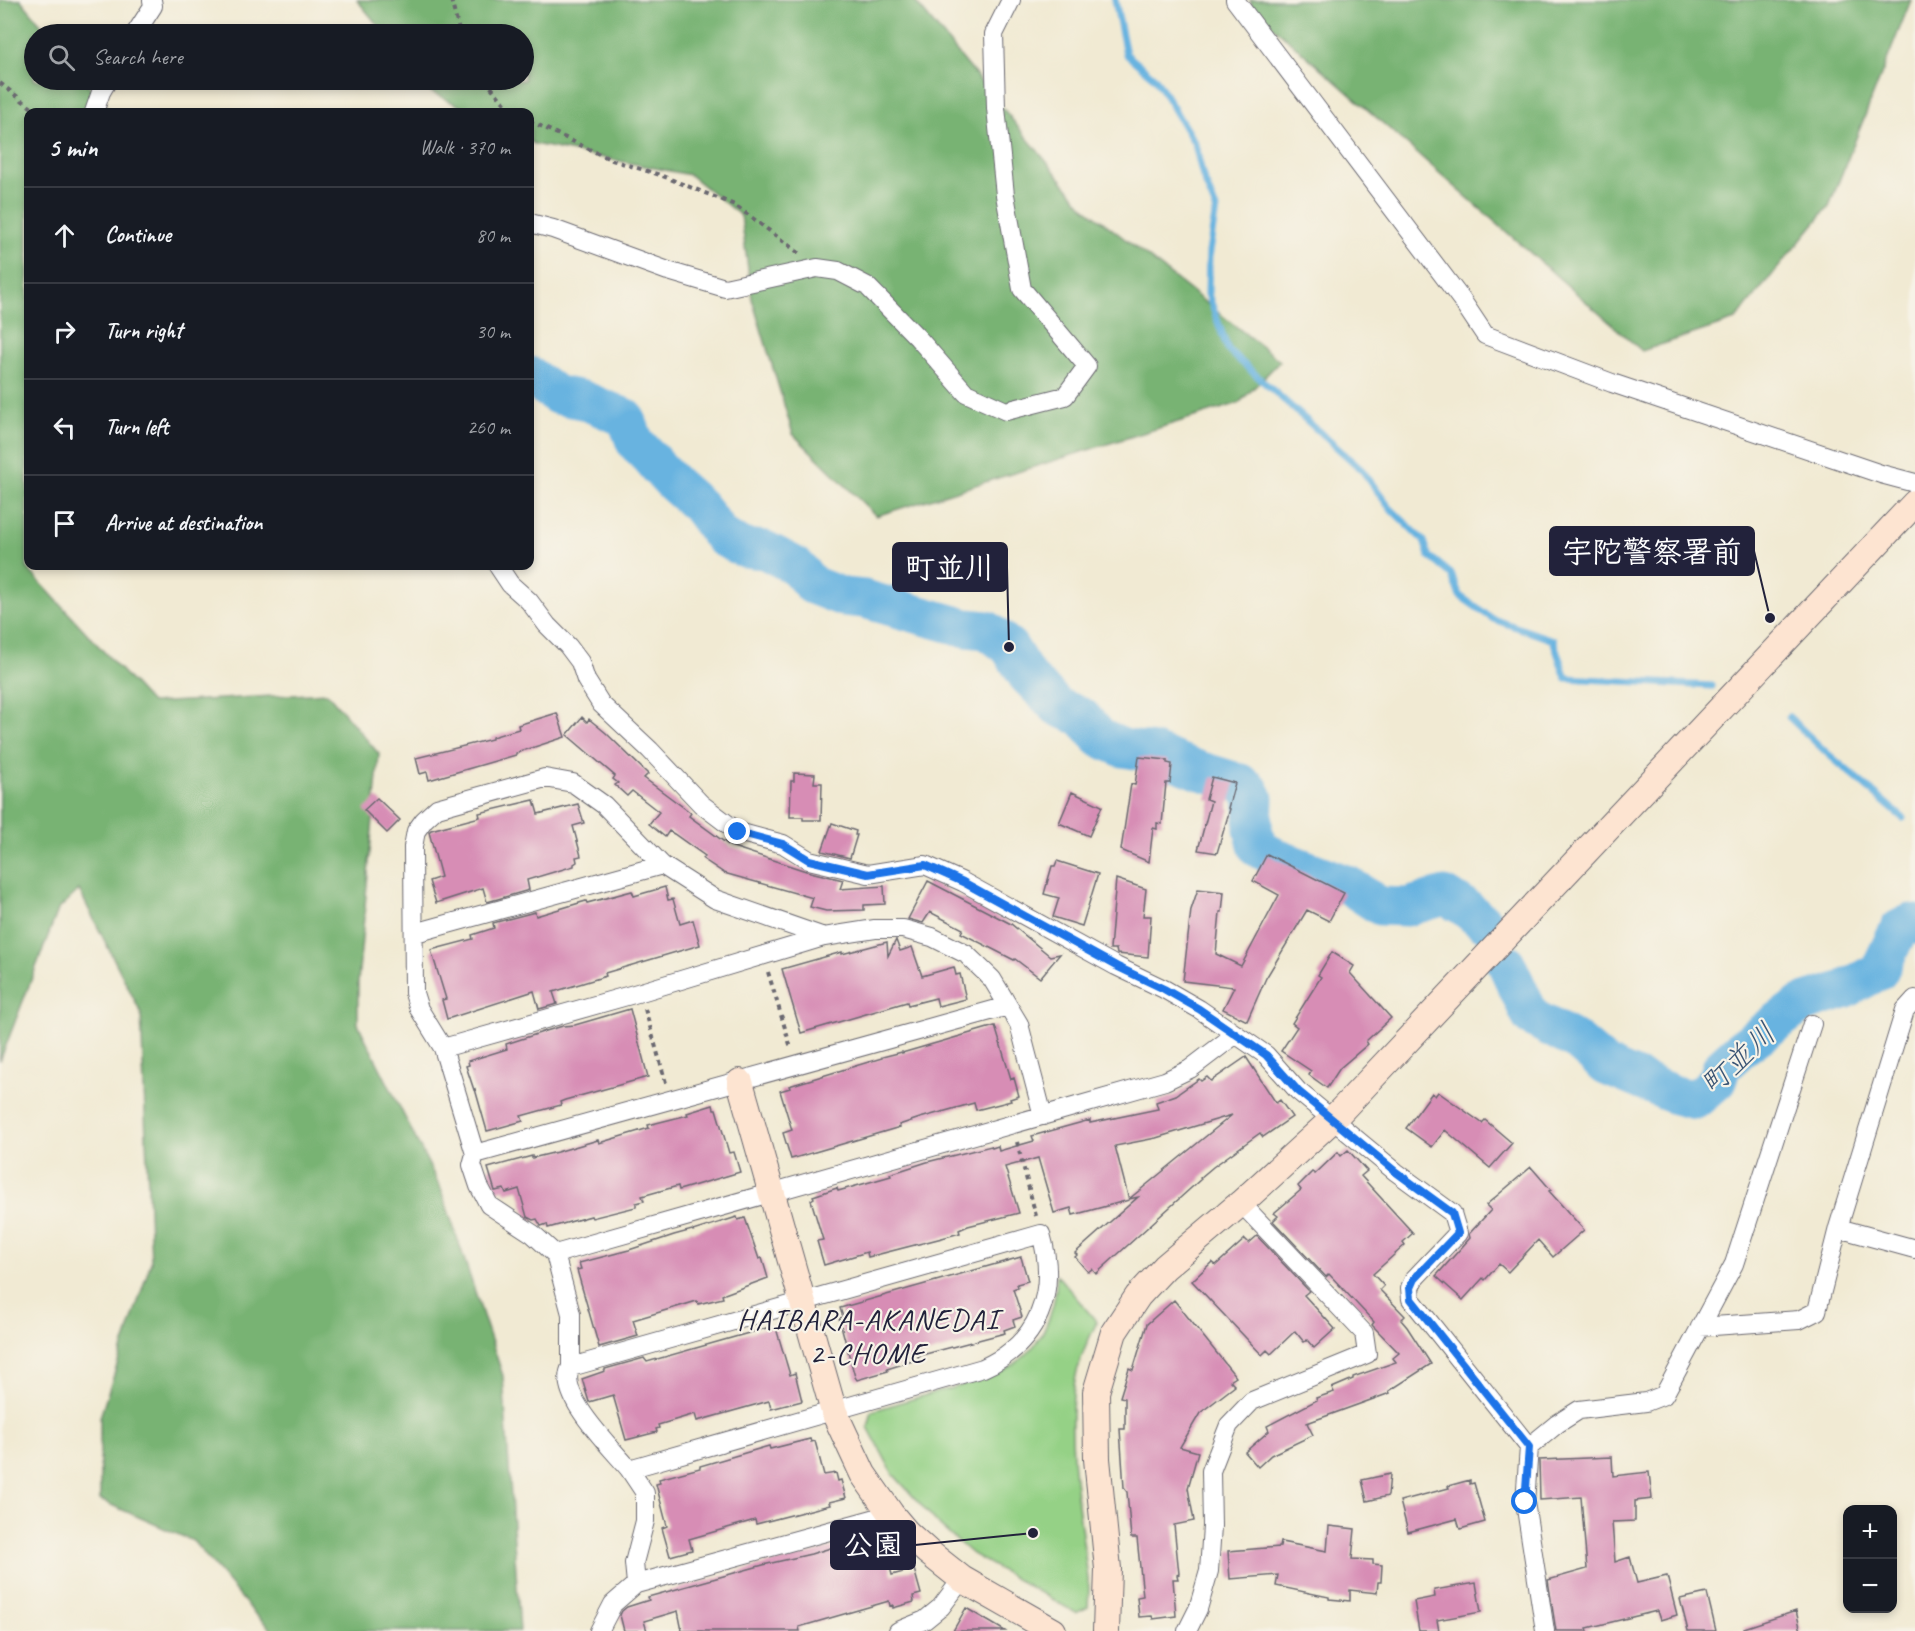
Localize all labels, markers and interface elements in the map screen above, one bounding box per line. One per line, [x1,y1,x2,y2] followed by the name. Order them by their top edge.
[24,24,534,90] search box
[45,41,78,74] icon: search
[93,43,183,71] text: Search here
[48,131,97,164] text: 5 min
[420,135,510,160] text: Walk · 370 m
[48,219,81,252] icon: ahead
[105,221,171,249] text: Continue
[476,223,510,248] text: 80 m
[48,315,81,348] icon: right
[105,317,182,345] text: Turn right
[476,319,510,344] text: 30 m
[48,411,81,444] icon: left
[105,413,169,441] text: Turn left
[467,415,510,440] text: 260 m
[48,507,81,540] icon: arrive
[105,509,262,537] text: Arrive at destination
[1550,527,1754,575] callout: 宇陀警察署前
[1562,533,1742,571] text: 宇陀警察署前
[893,543,1007,591] callout: 町並川
[905,549,995,587] text: 町並川
[724,818,750,844] route end
[1692,1014,1784,1104] water label: 町並川
[737,1300,1005,1372] district label: HAIBARA-AKANEDAI 2-CHOME
[1511,1488,1537,1514] route start
[1843,1505,1897,1613] map controls
[1843,1505,1897,1559] button: +
[831,1521,915,1569] callout: 公園
[843,1526,903,1564] text: 公園
[1843,1559,1897,1613] button: −

